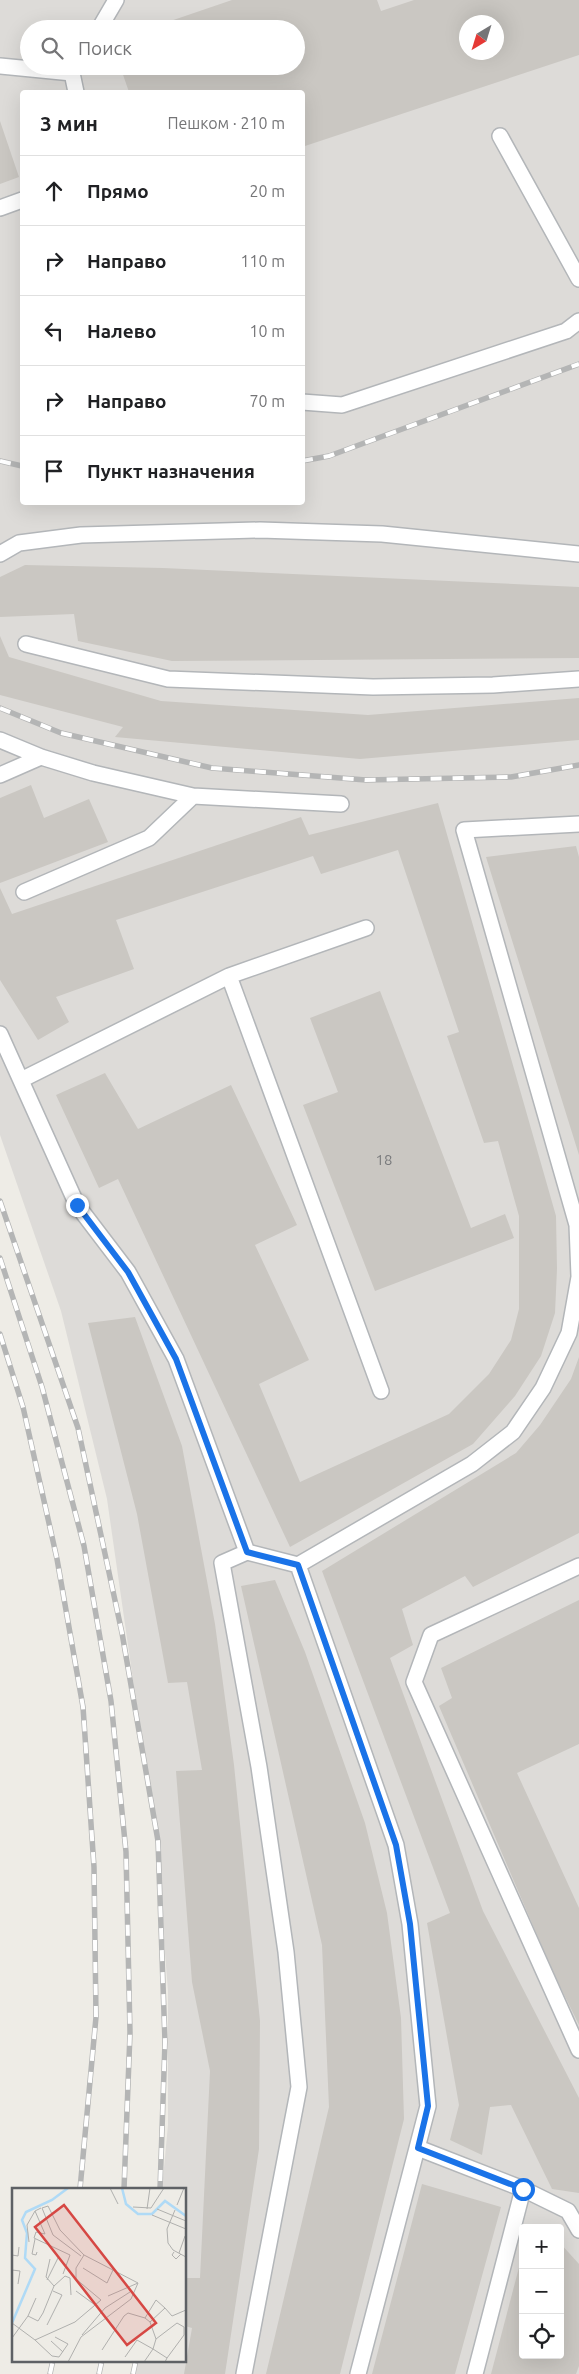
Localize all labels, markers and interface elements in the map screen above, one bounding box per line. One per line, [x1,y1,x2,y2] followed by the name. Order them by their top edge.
[459,15,504,60] north arrow
[20,20,305,75] search box
[38,34,66,62] icon: search
[78,37,132,59] text: Поиск
[40,111,98,135] text: 3 мин
[167,114,285,132] text: Пешком · 210 m
[40,177,68,205] icon: ahead
[87,180,149,202] text: Прямо
[249,182,285,200] text: 20 m
[40,247,68,275] icon: right
[87,250,167,272] text: Направо
[240,252,285,270] text: 110 m
[40,317,68,345] icon: left
[87,320,156,342] text: Налево
[249,322,285,340] text: 10 m
[40,387,68,415] icon: right
[87,390,167,412] text: Направо
[249,392,285,410] text: 70 m
[40,457,68,485] icon: arrive
[87,460,255,482] text: Пункт назначения
[376,1151,392,1168] house number: 18
[66,1194,89,1217] route end
[512,2178,535,2201] route start
[12,2188,186,2362] inset map
[519,2224,564,2359] map controls
[519,2224,564,2269] button: +
[519,2269,564,2314] button: −
[519,2314,564,2359] button: locate

